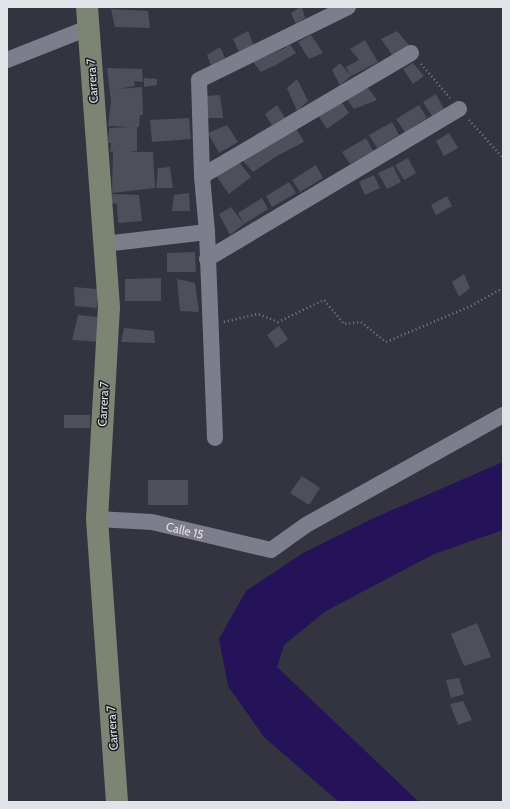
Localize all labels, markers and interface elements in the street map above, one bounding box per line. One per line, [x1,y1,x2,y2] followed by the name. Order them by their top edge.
[83,58,101,104] street label: Carrera 7
[94,381,112,427] street label: Carrera 7
[165,518,205,541] street label: Calle 15
[103,705,121,751] street label: Carrera 7

